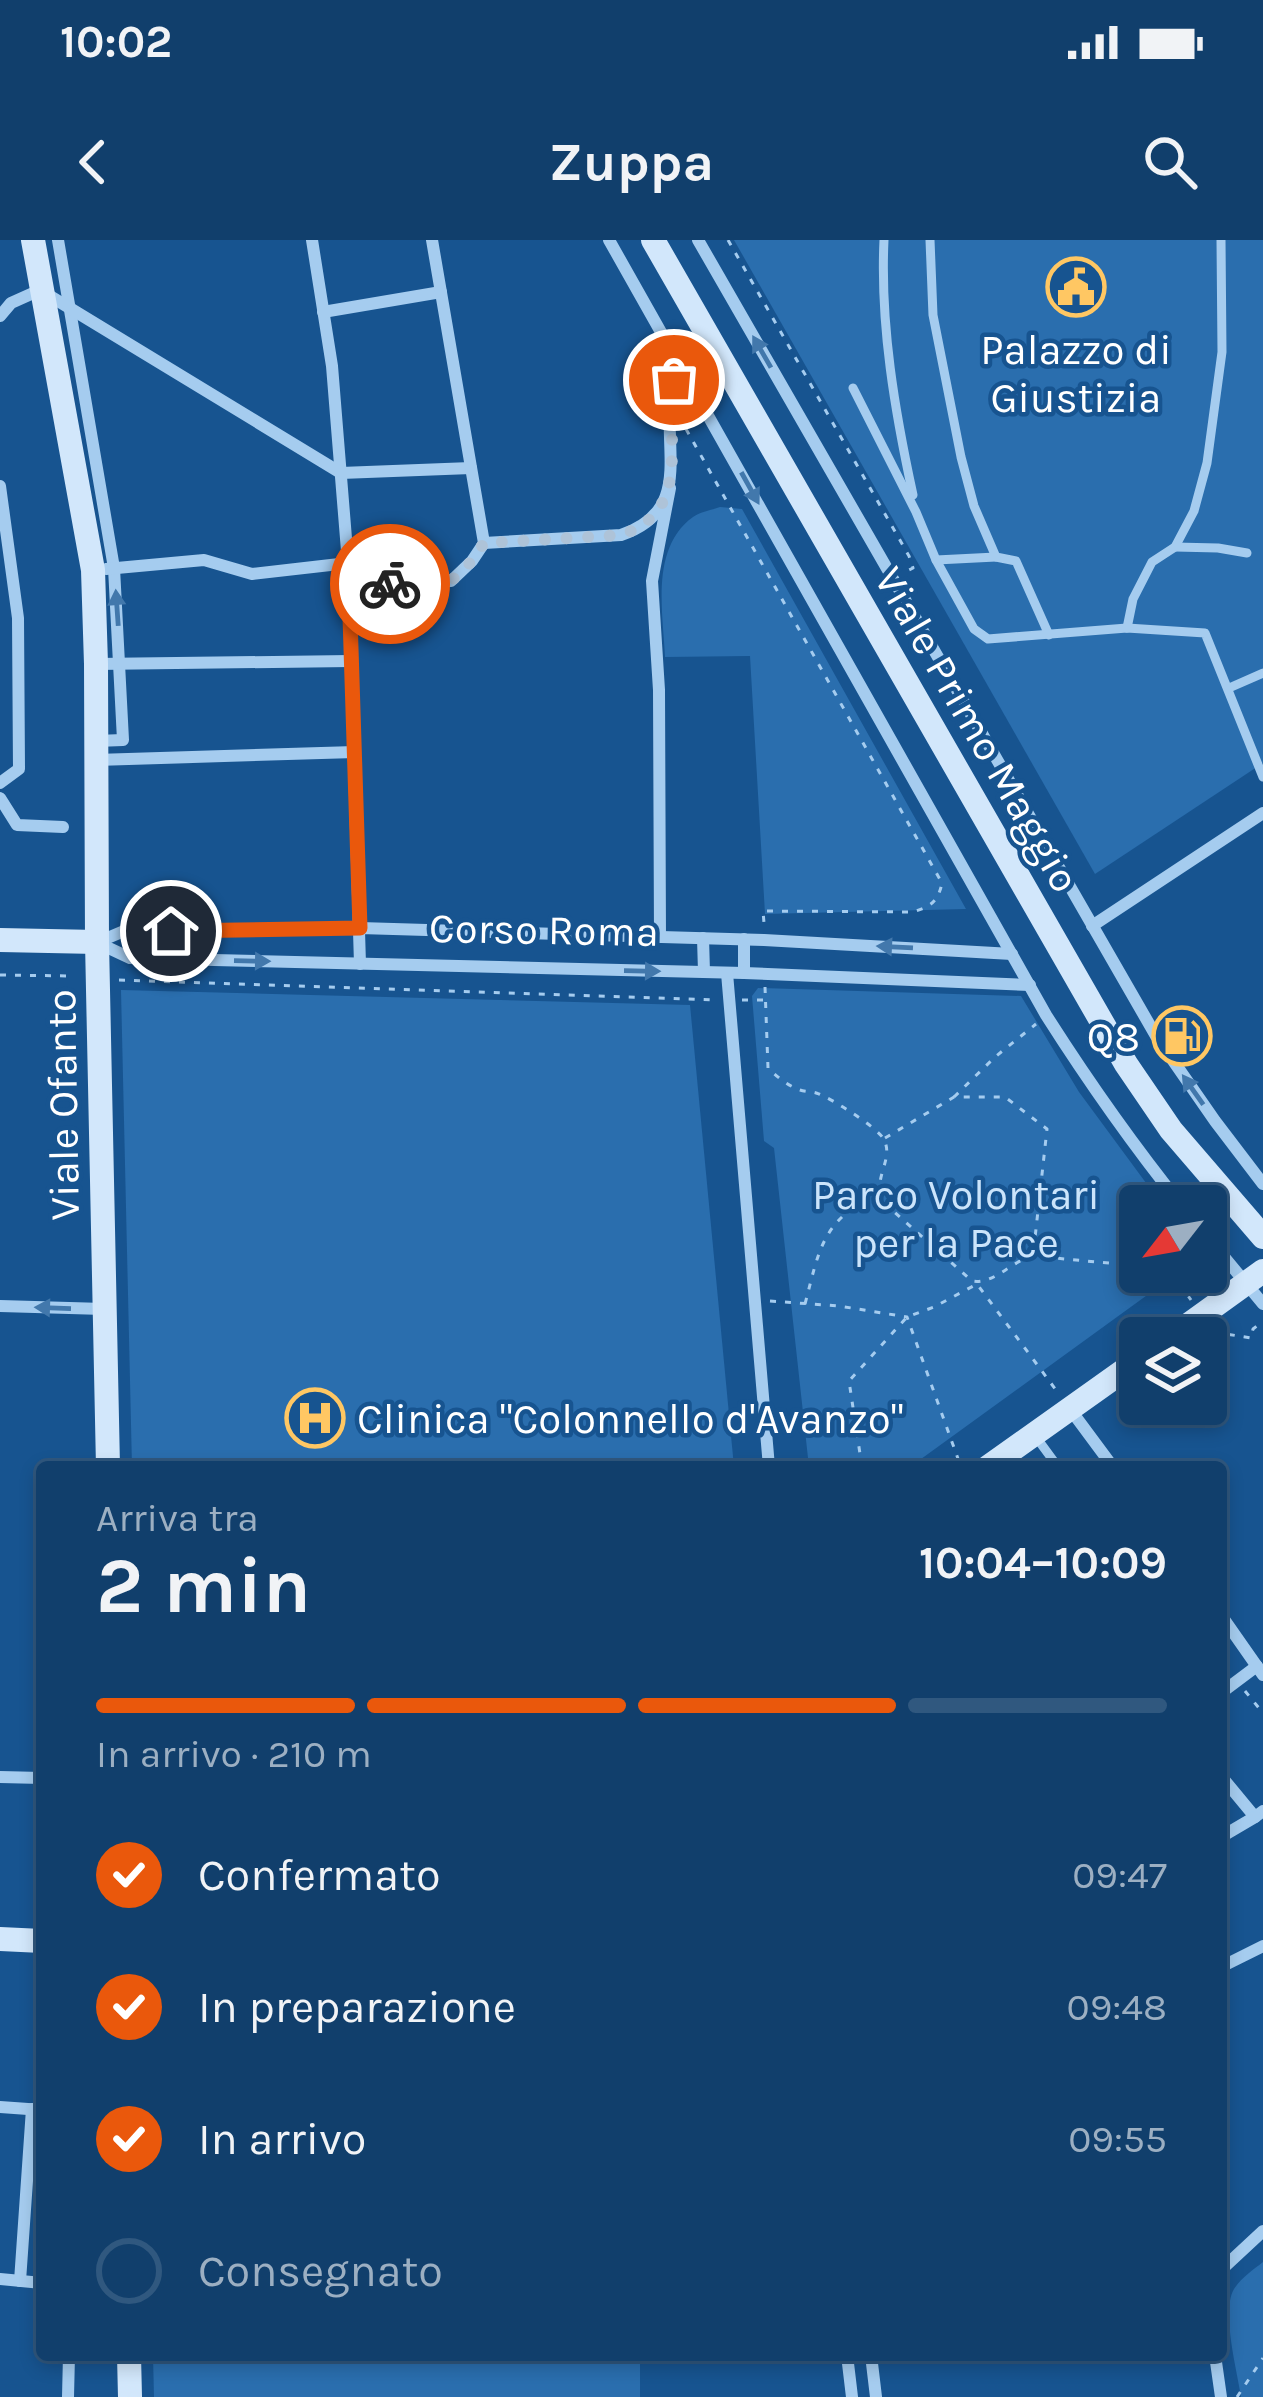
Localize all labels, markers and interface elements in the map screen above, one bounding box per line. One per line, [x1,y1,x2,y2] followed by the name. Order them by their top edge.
[60,16,172,68] text: 10:02
[60,129,126,195] icon: back
[1137,129,1203,195] icon: search
[549,130,714,194] text: Zuppa
[1045,256,1107,318] public building icon: Palazzo di Giustizia
[980,325,1172,423] place label: Palazzo di Giustizia
[623,329,725,431] pin
[753,336,774,369] one-way arrow
[641,347,707,413] icon: bag
[738,472,759,505] one-way arrow
[330,524,450,644] courier
[357,551,423,617] icon: bike
[864,558,1091,901] street label: Viale Primo Maggio
[107,589,126,626] one-way arrow
[120,880,222,982] pin
[138,898,204,964] icon: home
[429,903,659,957] street label: Corso Roma
[875,937,913,956] one-way arrow
[234,952,272,971] one-way arrow
[624,961,662,980] one-way arrow
[36,989,90,1221] street label: Viale Ofanto
[1151,1005,1213,1067] fuel station icon: Q8
[1087,1012,1140,1062] place label: Q8
[1182,1074,1205,1106] one-way arrow
[812,1170,1100,1268] park label: Parco Volontari per la Pace
[1119,1185,1227,1293] north arrow
[1119,1185,1227,1425] map controls
[33,1298,71,1317] one-way arrow
[1119,1317,1227,1425] button: layers
[284,1387,346,1449] hospital icon: Clinica "Colonnello d'Avanzo"
[357,1394,904,1444] place label: Clinica "Colonnello d'Avanzo"
[96,1495,259,1541] text: Arriva tra
[919,1537,1167,1589] text: 10:04–10:09
[96,1540,311,1632] text: 2 min
[96,1731,372,1777] text: In arrivo · 210 m
[96,1842,162,1908] icon: check
[198,1849,441,1901] text: Confermato
[1072,1852,1167,1898] text: 09:47
[96,1974,162,2040] icon: check
[198,1981,516,2033] text: In preparazione
[1066,1984,1167,2030] text: 09:48
[96,2106,162,2172] icon: check
[198,2113,366,2165] text: In arrivo
[1068,2116,1167,2162] text: 09:55
[198,2245,443,2297] text: Consegnato

